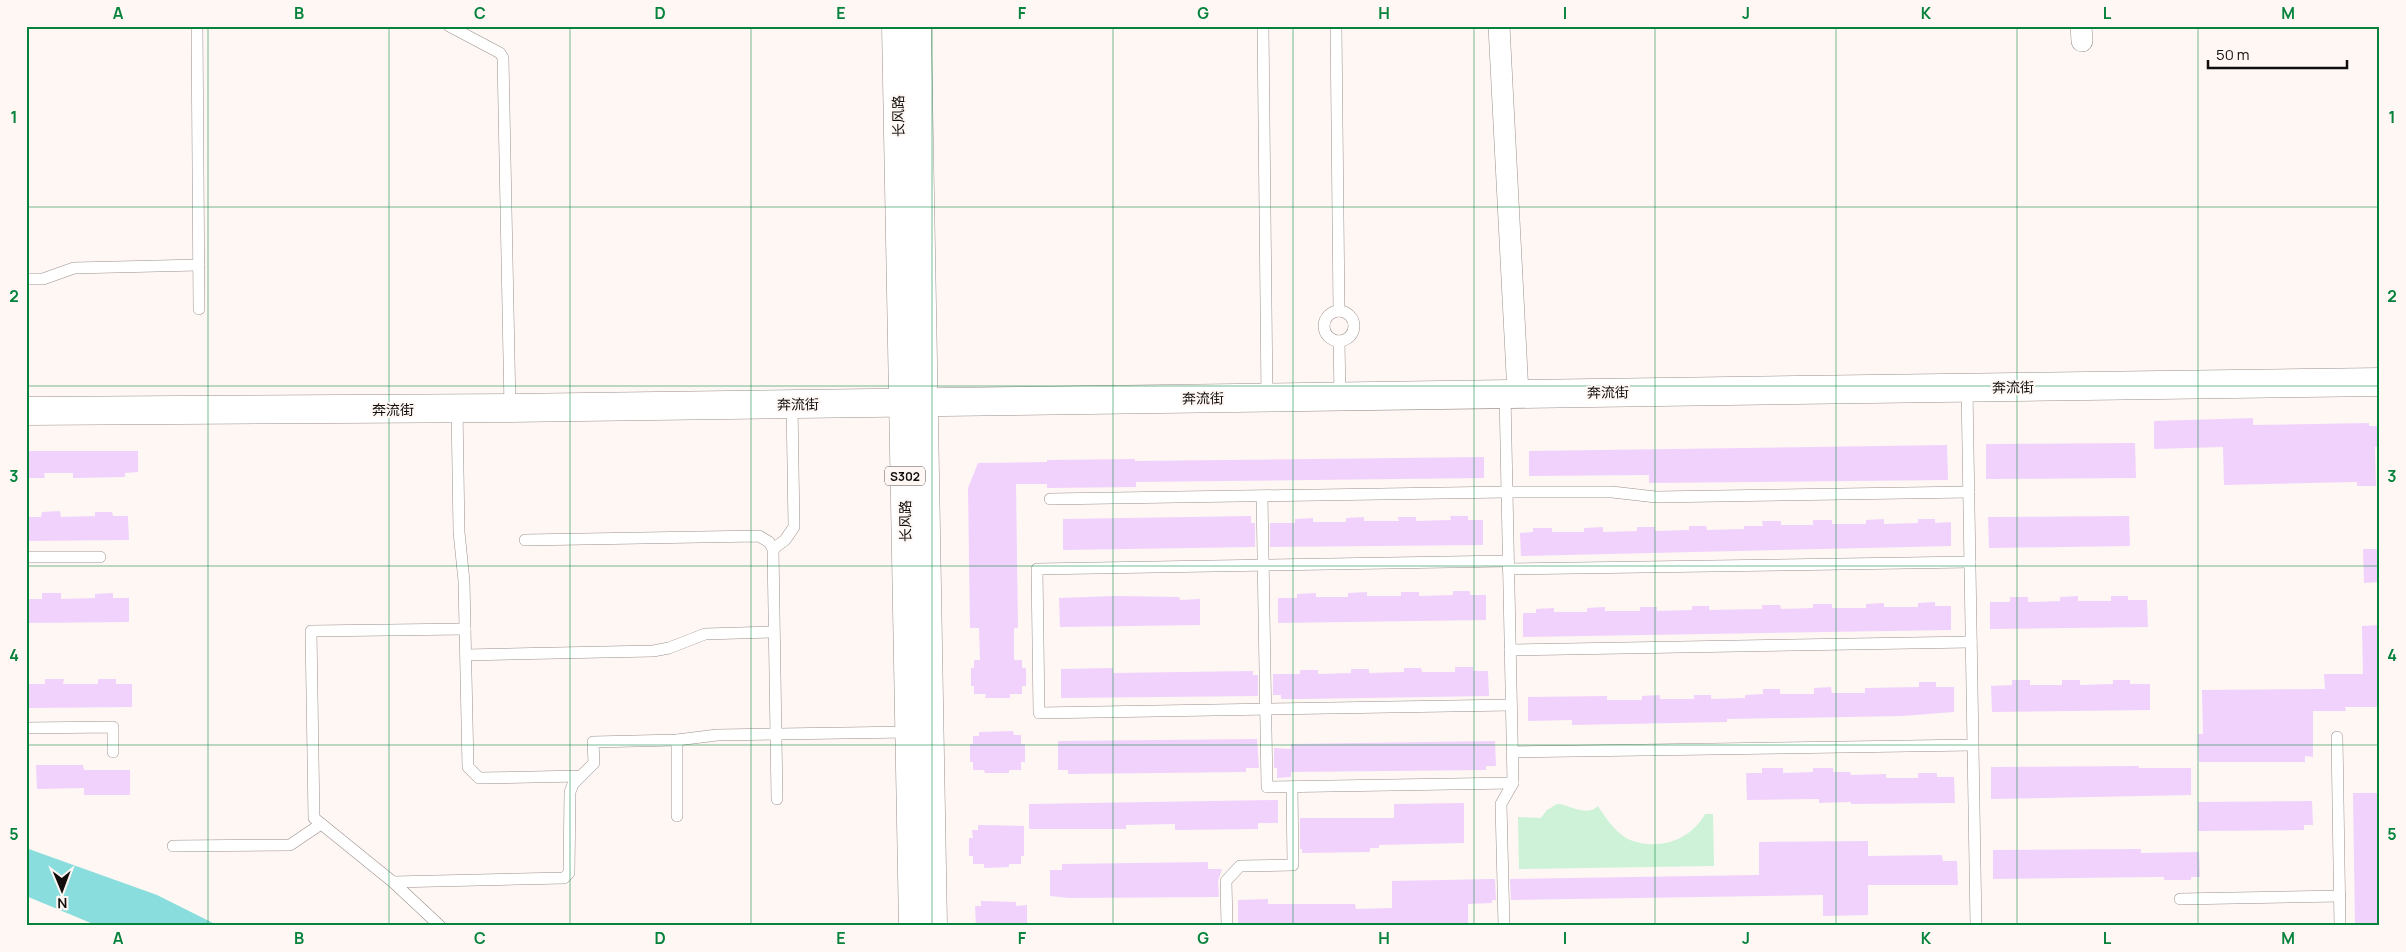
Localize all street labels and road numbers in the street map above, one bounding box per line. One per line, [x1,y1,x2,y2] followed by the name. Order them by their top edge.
[888,95,908,137] street label: 长风路
[1992,377,2034,397] street label: 奔流街
[1587,382,1629,402] street label: 奔流街
[1182,388,1224,408] street label: 奔流街
[777,394,819,414] street label: 奔流街
[372,400,414,419] street label: 奔流街
[885,466,925,486] road number: S302
[895,500,915,542] street label: 长风路

